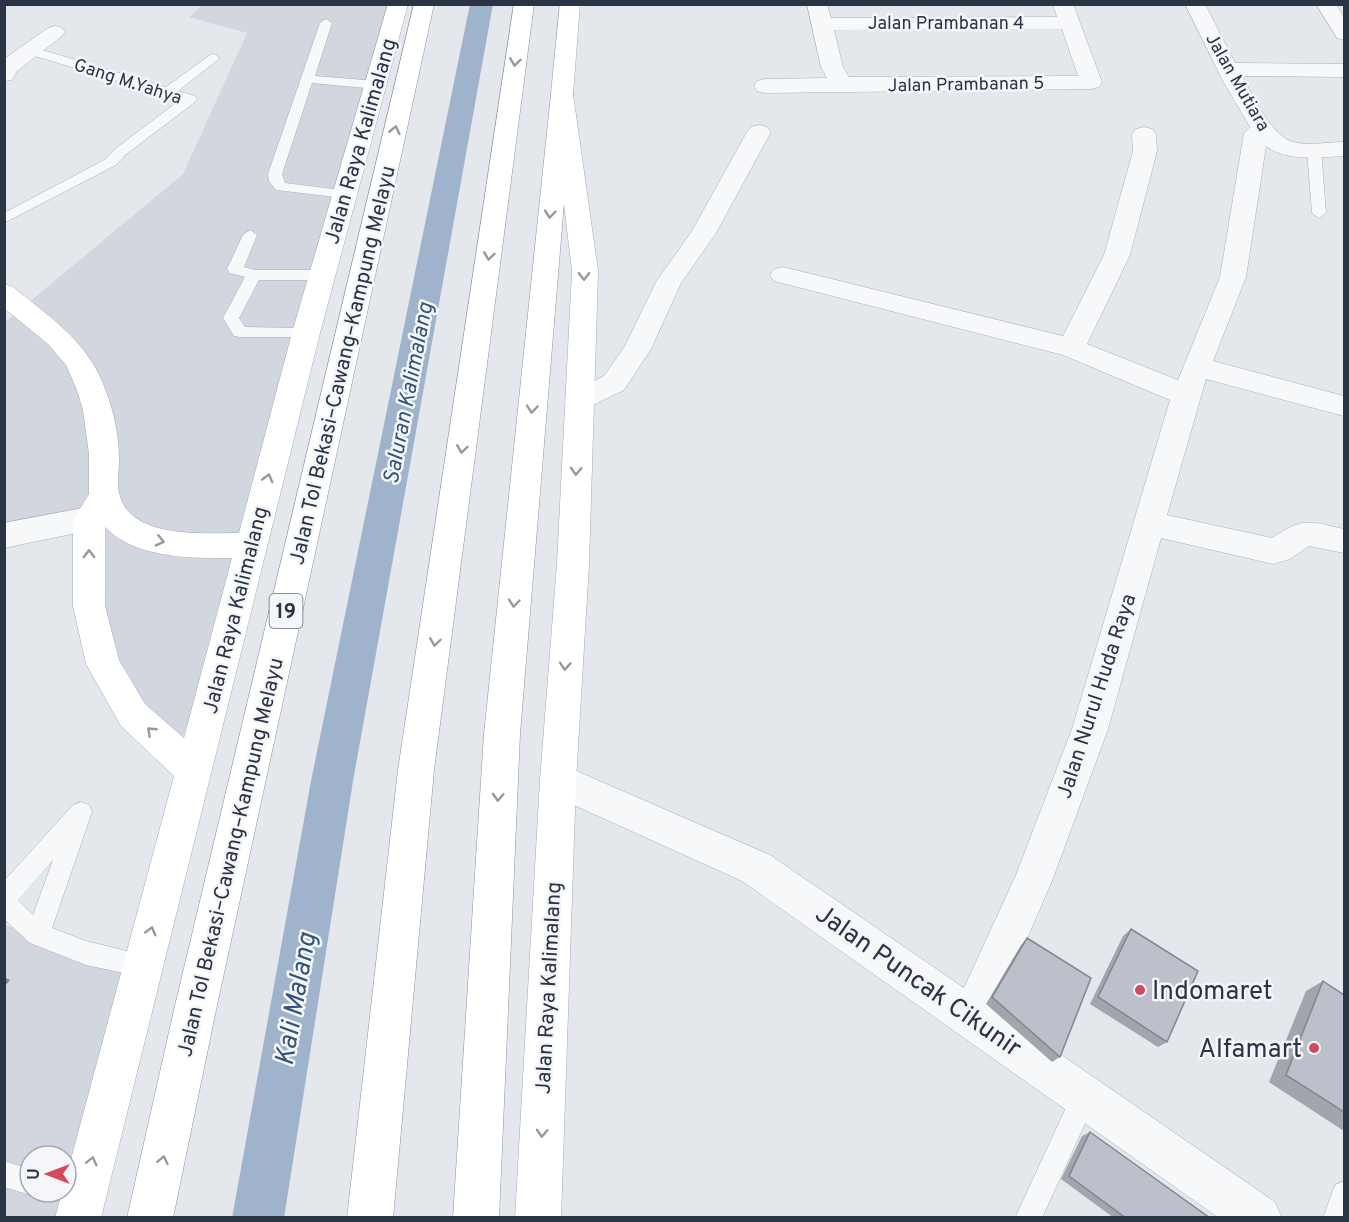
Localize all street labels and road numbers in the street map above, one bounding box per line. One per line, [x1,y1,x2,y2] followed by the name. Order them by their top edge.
[868,13,1024,36] street label: Jalan Prambanan 4
[1199,30,1274,136] street label: Jalan Mutiara
[319,35,404,247] street label: Jalan Raya Kalimalang
[71,54,184,111] street label: Gang M.Yahya
[888,73,1044,98] street label: Jalan Prambanan 5
[284,163,403,568] street label: Jalan Tol Bekasi–Cawang–Kampung Melayu
[198,504,275,717] street label: Jalan Raya Kalimalang
[1052,591,1143,802] street label: Jalan Nurul Huda Raya
[270,594,302,628] road number: 19
[172,655,291,1060] street label: Jalan Tol Bekasi–Cawang–Kampung Melayu
[530,881,569,1095] street label: Jalan Raya Kalimalang
[808,898,1027,1066] street label: Jalan Puncak Cikunir

